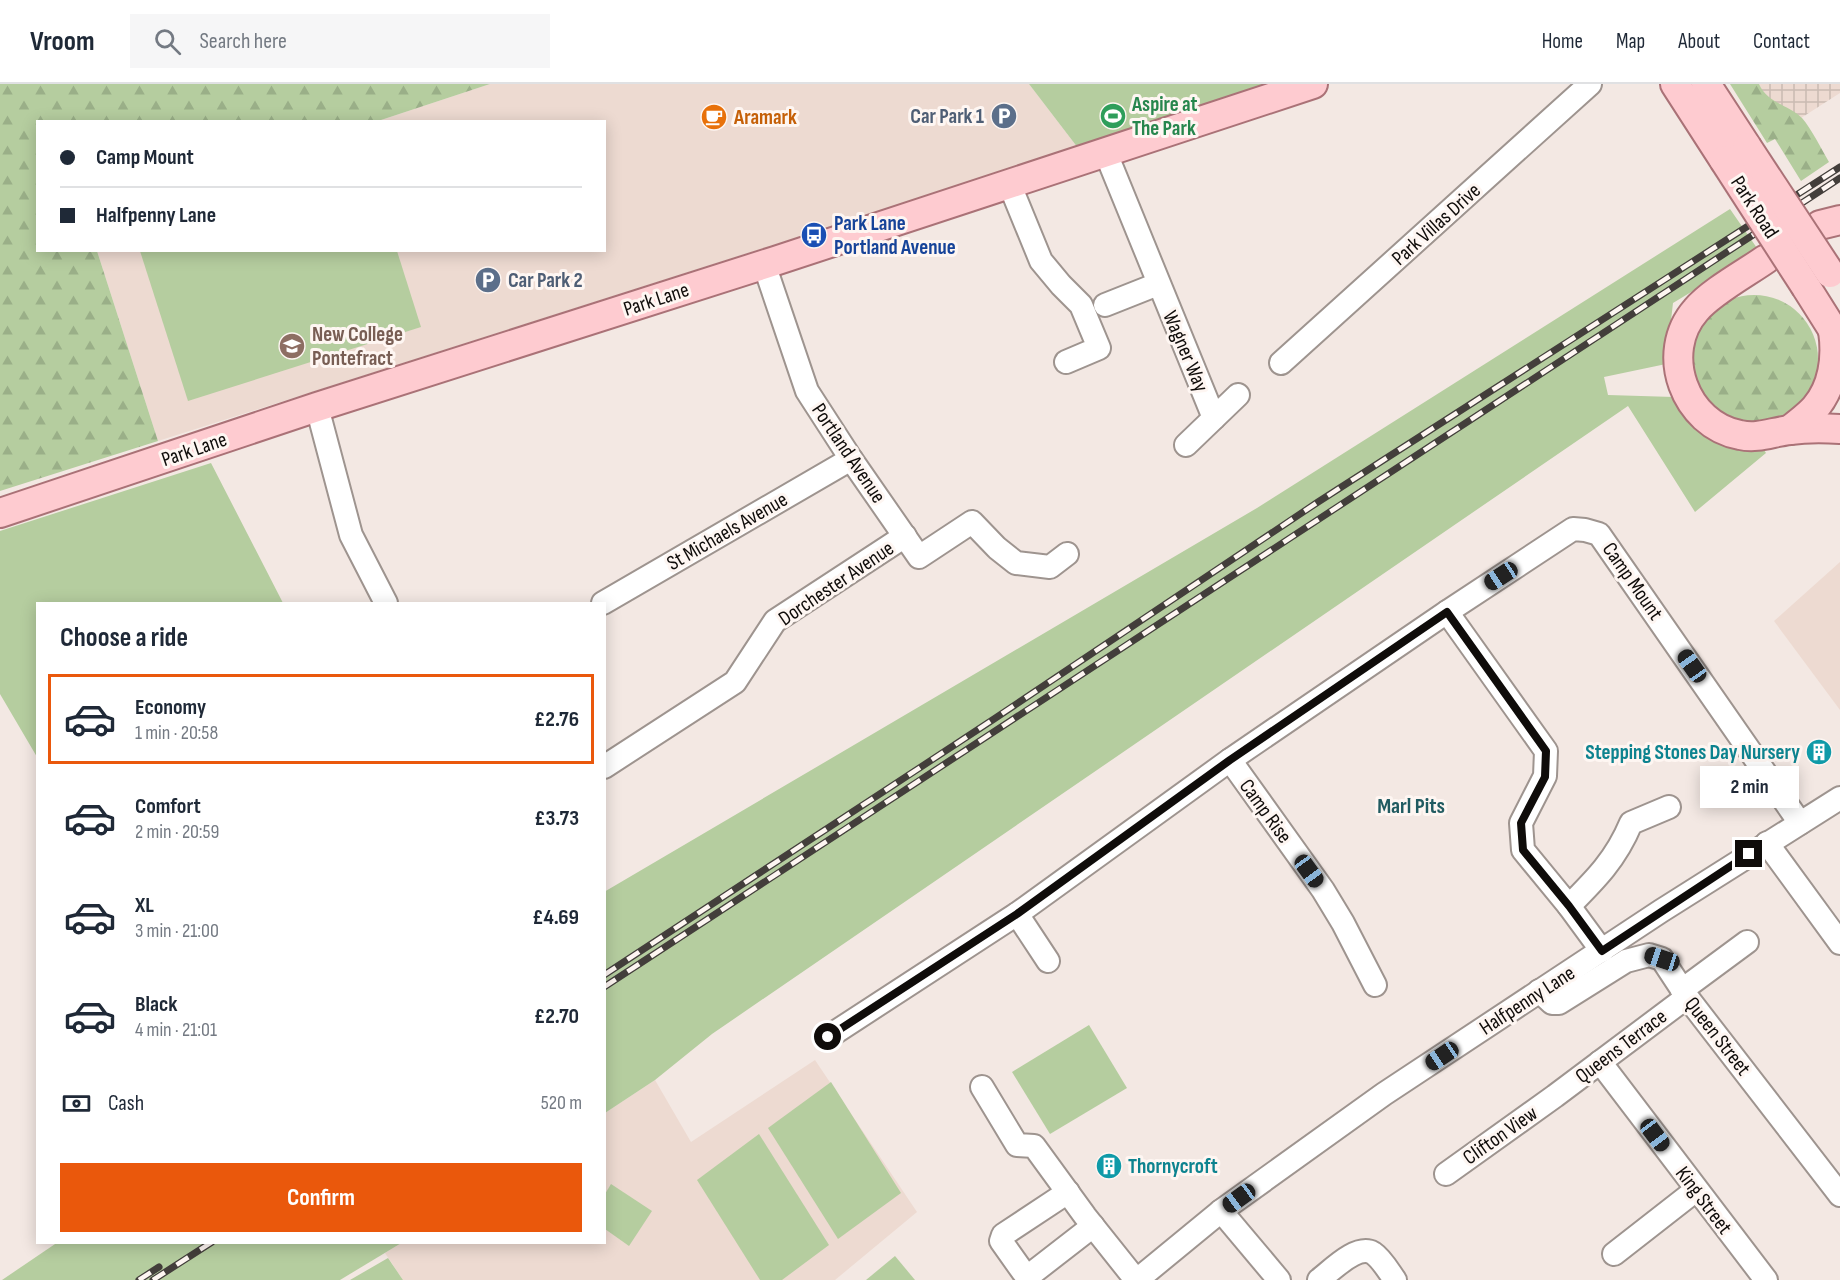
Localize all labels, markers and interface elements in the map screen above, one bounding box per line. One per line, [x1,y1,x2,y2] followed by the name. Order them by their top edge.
[130,14,550,68] search box
[30,25,94,58] text: Vroom
[151,25,184,58] icon: search
[199,28,287,55] text: Search here
[1542,29,1583,54] text: Home
[1616,29,1645,54] text: Map
[1678,29,1720,54] text: About
[1753,29,1810,54] text: Contact
[1131,92,1198,141] place label: Aspire at The Park
[989,101,1019,131] parking icon: Car Park 1
[1098,101,1128,131] sports icon: Aspire at The Park
[699,102,729,132] cafe icon: Aramark
[910,104,984,129] place label: Car Park 1
[733,105,797,130] place label: Aramark
[96,144,194,171] text: Camp Mount
[1725,172,1784,243] street label: Park Road
[1387,178,1486,271] street label: Park Villas Drive
[96,202,216,229] text: Halfpenny Lane
[834,211,956,260] place label: Park Lane Portland Avenue
[799,220,829,250] bus stop icon: Park Lane Portland Avenue
[473,265,503,295] parking icon: Car Park 2
[508,268,583,293] place label: Car Park 2
[620,277,692,322] street label: Park Lane
[1157,307,1214,395] street label: Wagner Way
[312,322,403,371] place label: New College Pontefract
[277,331,307,361] school or university icon: New College Pontefract
[806,399,891,508] street label: Portland Avenue
[158,427,230,472] street label: Park Lane
[662,487,792,576] street label: St Michaels Avenue
[774,536,899,631] street label: Dorchester Avenue
[1597,538,1668,625] street label: Camp Mount
[1481,559,1521,593] car
[60,622,188,654] text: Choose a ride
[1674,646,1710,686] car
[63,692,117,746] icon: car
[135,694,206,721] text: Economy
[534,706,579,733] text: £2.76
[135,721,218,745] text: 1 min · 20:58
[1804,737,1834,767] building icon: Stepping Stones Day Nursery
[1585,740,1800,765] place label: Stepping Stones Day Nursery
[1700,767,1798,809] callout: 2 min
[1234,774,1297,848] street label: Camp Rise
[1730,775,1769,799] text: 2 min
[63,791,117,845] icon: car
[135,793,201,820] text: Comfort
[1377,793,1445,820] district label: Marl Pits
[534,805,579,832] text: £3.73
[135,820,219,844] text: 2 min · 20:59
[1735,840,1762,867] route end
[1291,851,1327,891] car
[63,890,117,944] icon: car
[135,892,154,919] text: XL
[532,904,579,931] text: £4.69
[135,919,219,943] text: 3 min · 21:00
[1642,945,1682,973] car
[1475,960,1580,1040] street label: Halfpenny Lane
[63,989,117,1043] icon: car
[135,991,177,1018] text: Black
[1679,992,1756,1081] street label: Queen Street
[534,1003,579,1030] text: £2.70
[1571,1004,1672,1089] street label: Queens Terrace
[135,1018,217,1042] text: 4 min · 21:01
[814,1023,841,1050] route start
[1422,1038,1462,1074] car
[60,1087,93,1120] icon: cash
[108,1090,144,1117] text: Cash
[541,1091,582,1115] text: 520 m
[1458,1101,1543,1170] street label: Clifton View
[1637,1115,1673,1155] car
[1094,1151,1124,1181] building icon: Thornycroft
[1128,1154,1218,1179] place label: Thornycroft
[1670,1161,1737,1239] street label: King Street
[60,1163,582,1232] button: Confirm
[1219,1180,1259,1216] car

